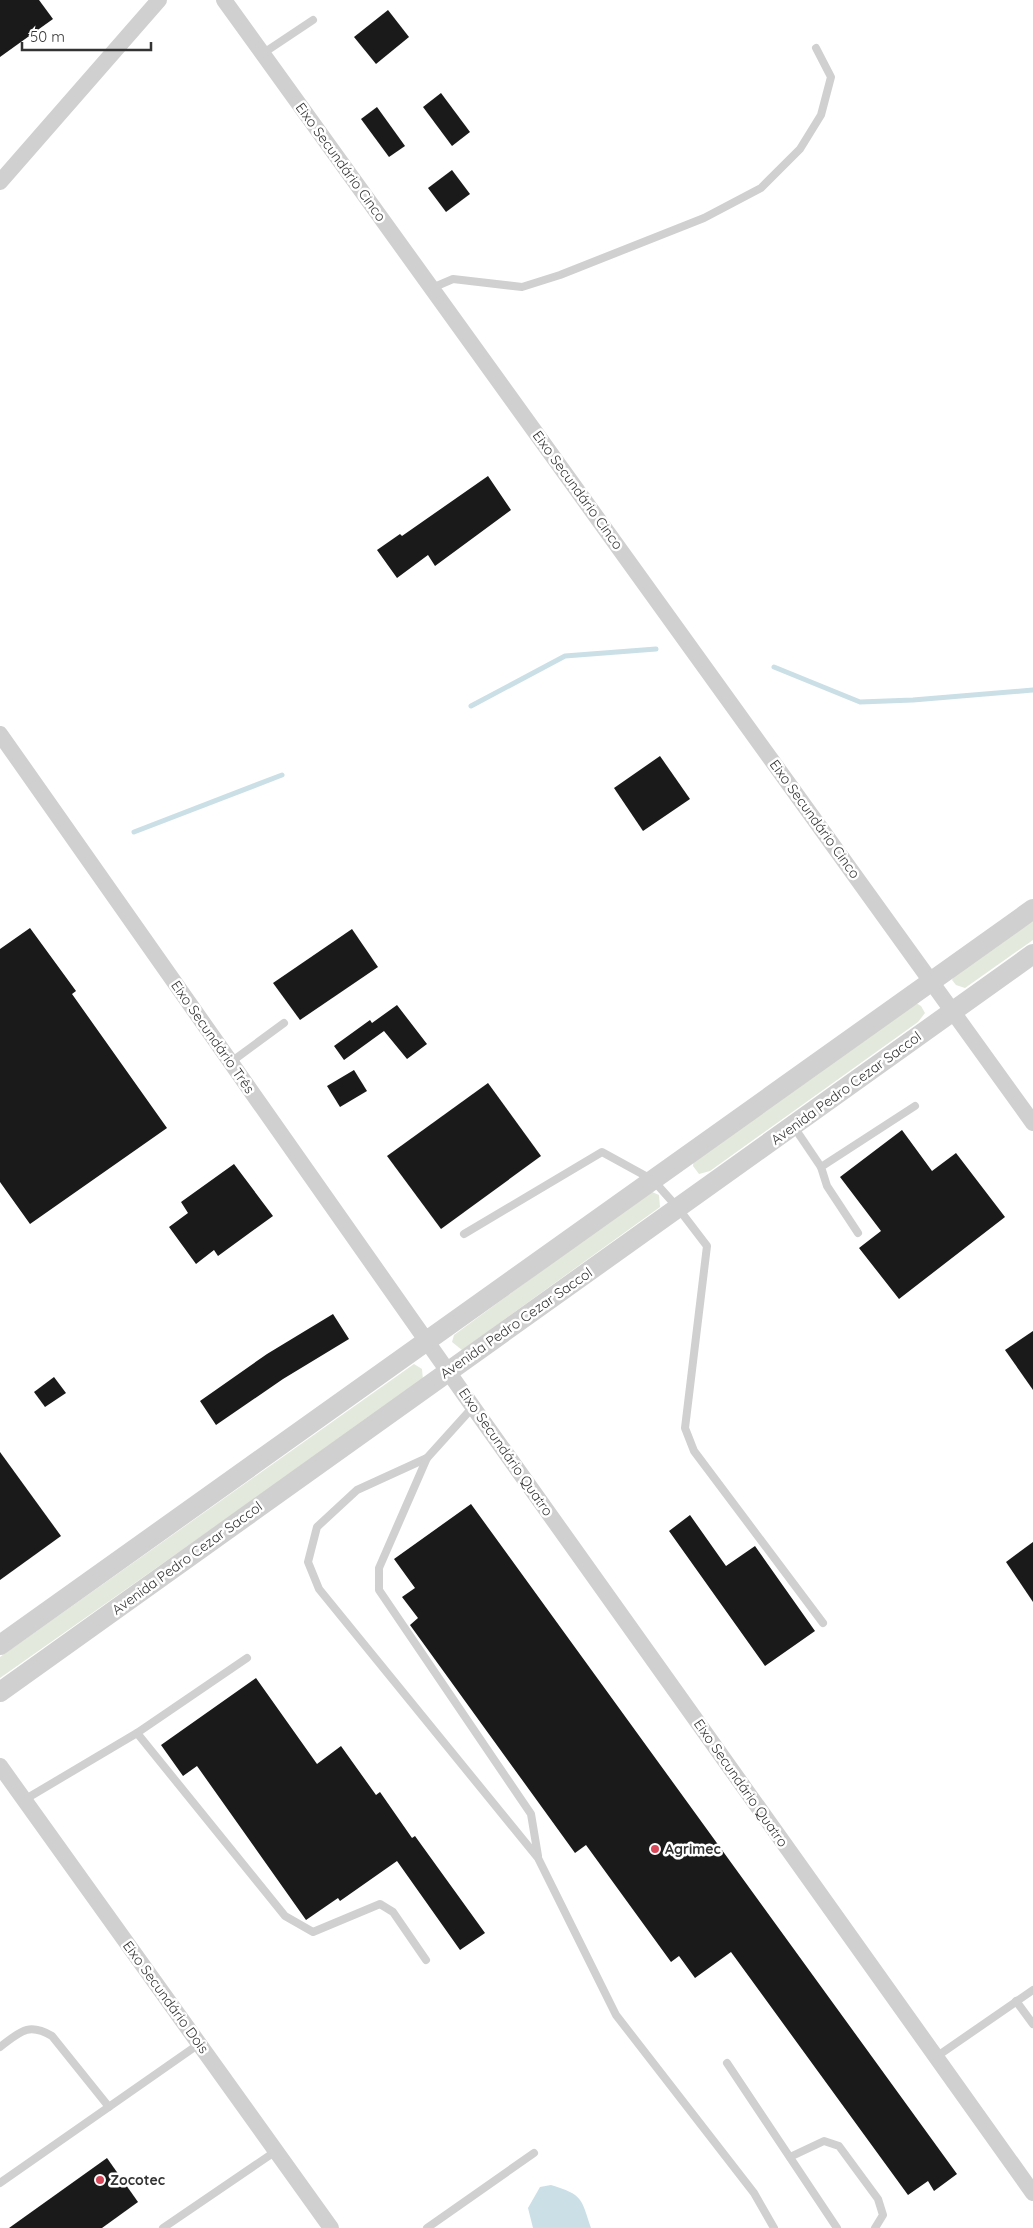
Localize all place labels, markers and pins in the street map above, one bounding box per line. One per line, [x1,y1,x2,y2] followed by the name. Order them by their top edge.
[665,1840,721,1858] place label: Agrimec
[649,1843,661,1855] marker: Agrimec
[110,2171,165,2189] place label: Zocotec
[94,2174,106,2186] marker: Zocotec

